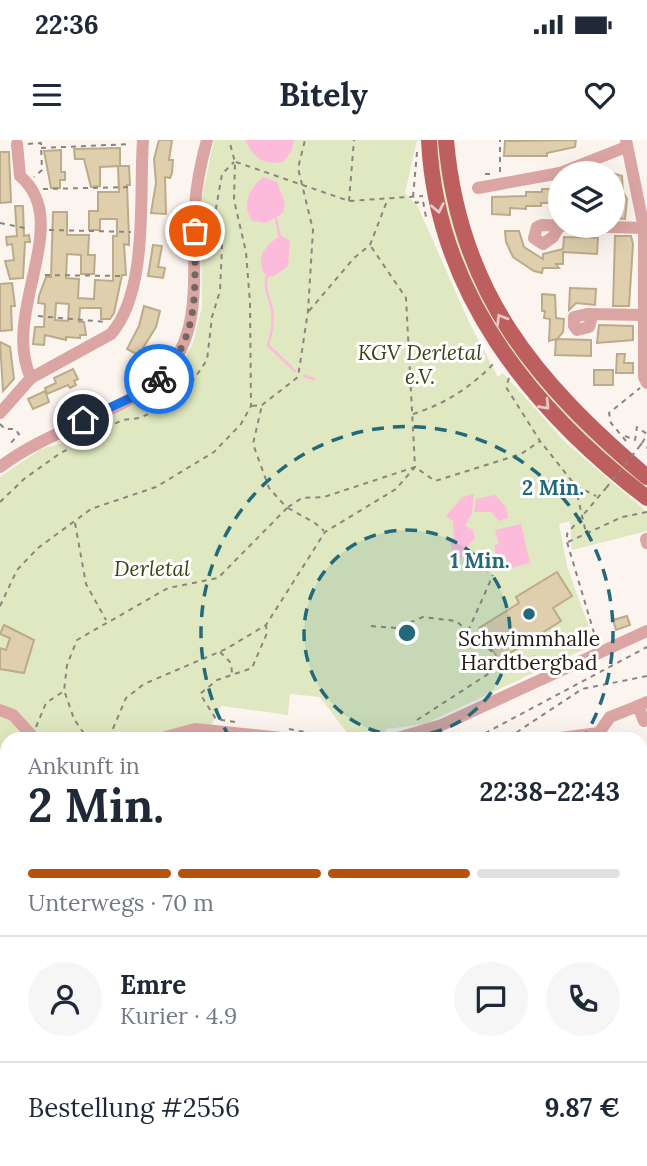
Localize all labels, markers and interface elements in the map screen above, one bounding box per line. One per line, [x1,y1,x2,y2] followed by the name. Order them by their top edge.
[35,8,99,41] text: 22:36
[279,74,368,115] text: Bitely
[28,76,66,114] icon: menu
[581,76,619,114] icon: heart
[548,161,625,238] map controls
[548,161,625,238] button: layers
[165,201,225,261] pin
[430,202,445,214] one-way arrow
[176,212,214,250] icon: bag
[496,314,509,327] one-way arrow
[358,339,482,390] park label: KGV Derletal e.V.
[124,344,194,414] courier
[140,360,178,398] icon: bike
[53,390,113,450] pin
[537,397,549,410] one-way arrow
[64,401,102,439] icon: home
[522,474,584,501] text: 2 Min.
[450,547,510,574] text: 1 Min.
[114,555,190,582] park label: Derletal
[521,606,537,622] marker: Schwimmhalle Hardtbergbad
[395,621,419,645] centre of rings
[458,625,600,676] place label: Schwimmhalle Hardtbergbad
[28,751,140,780] text: Ankunft in
[479,775,620,808] text: 22:38–22:43
[28,776,164,835] text: 2 Min.
[28,888,214,917] text: Unterwegs · 70 m
[28,962,102,1036] button: person
[454,962,528,1036] button: chat
[546,962,620,1036] button: phone
[120,968,186,1001] text: Emre
[120,1001,237,1030] text: Kurier · 4.9
[28,1091,240,1124] text: Bestellung #2556
[544,1091,620,1124] text: 9.87 €

